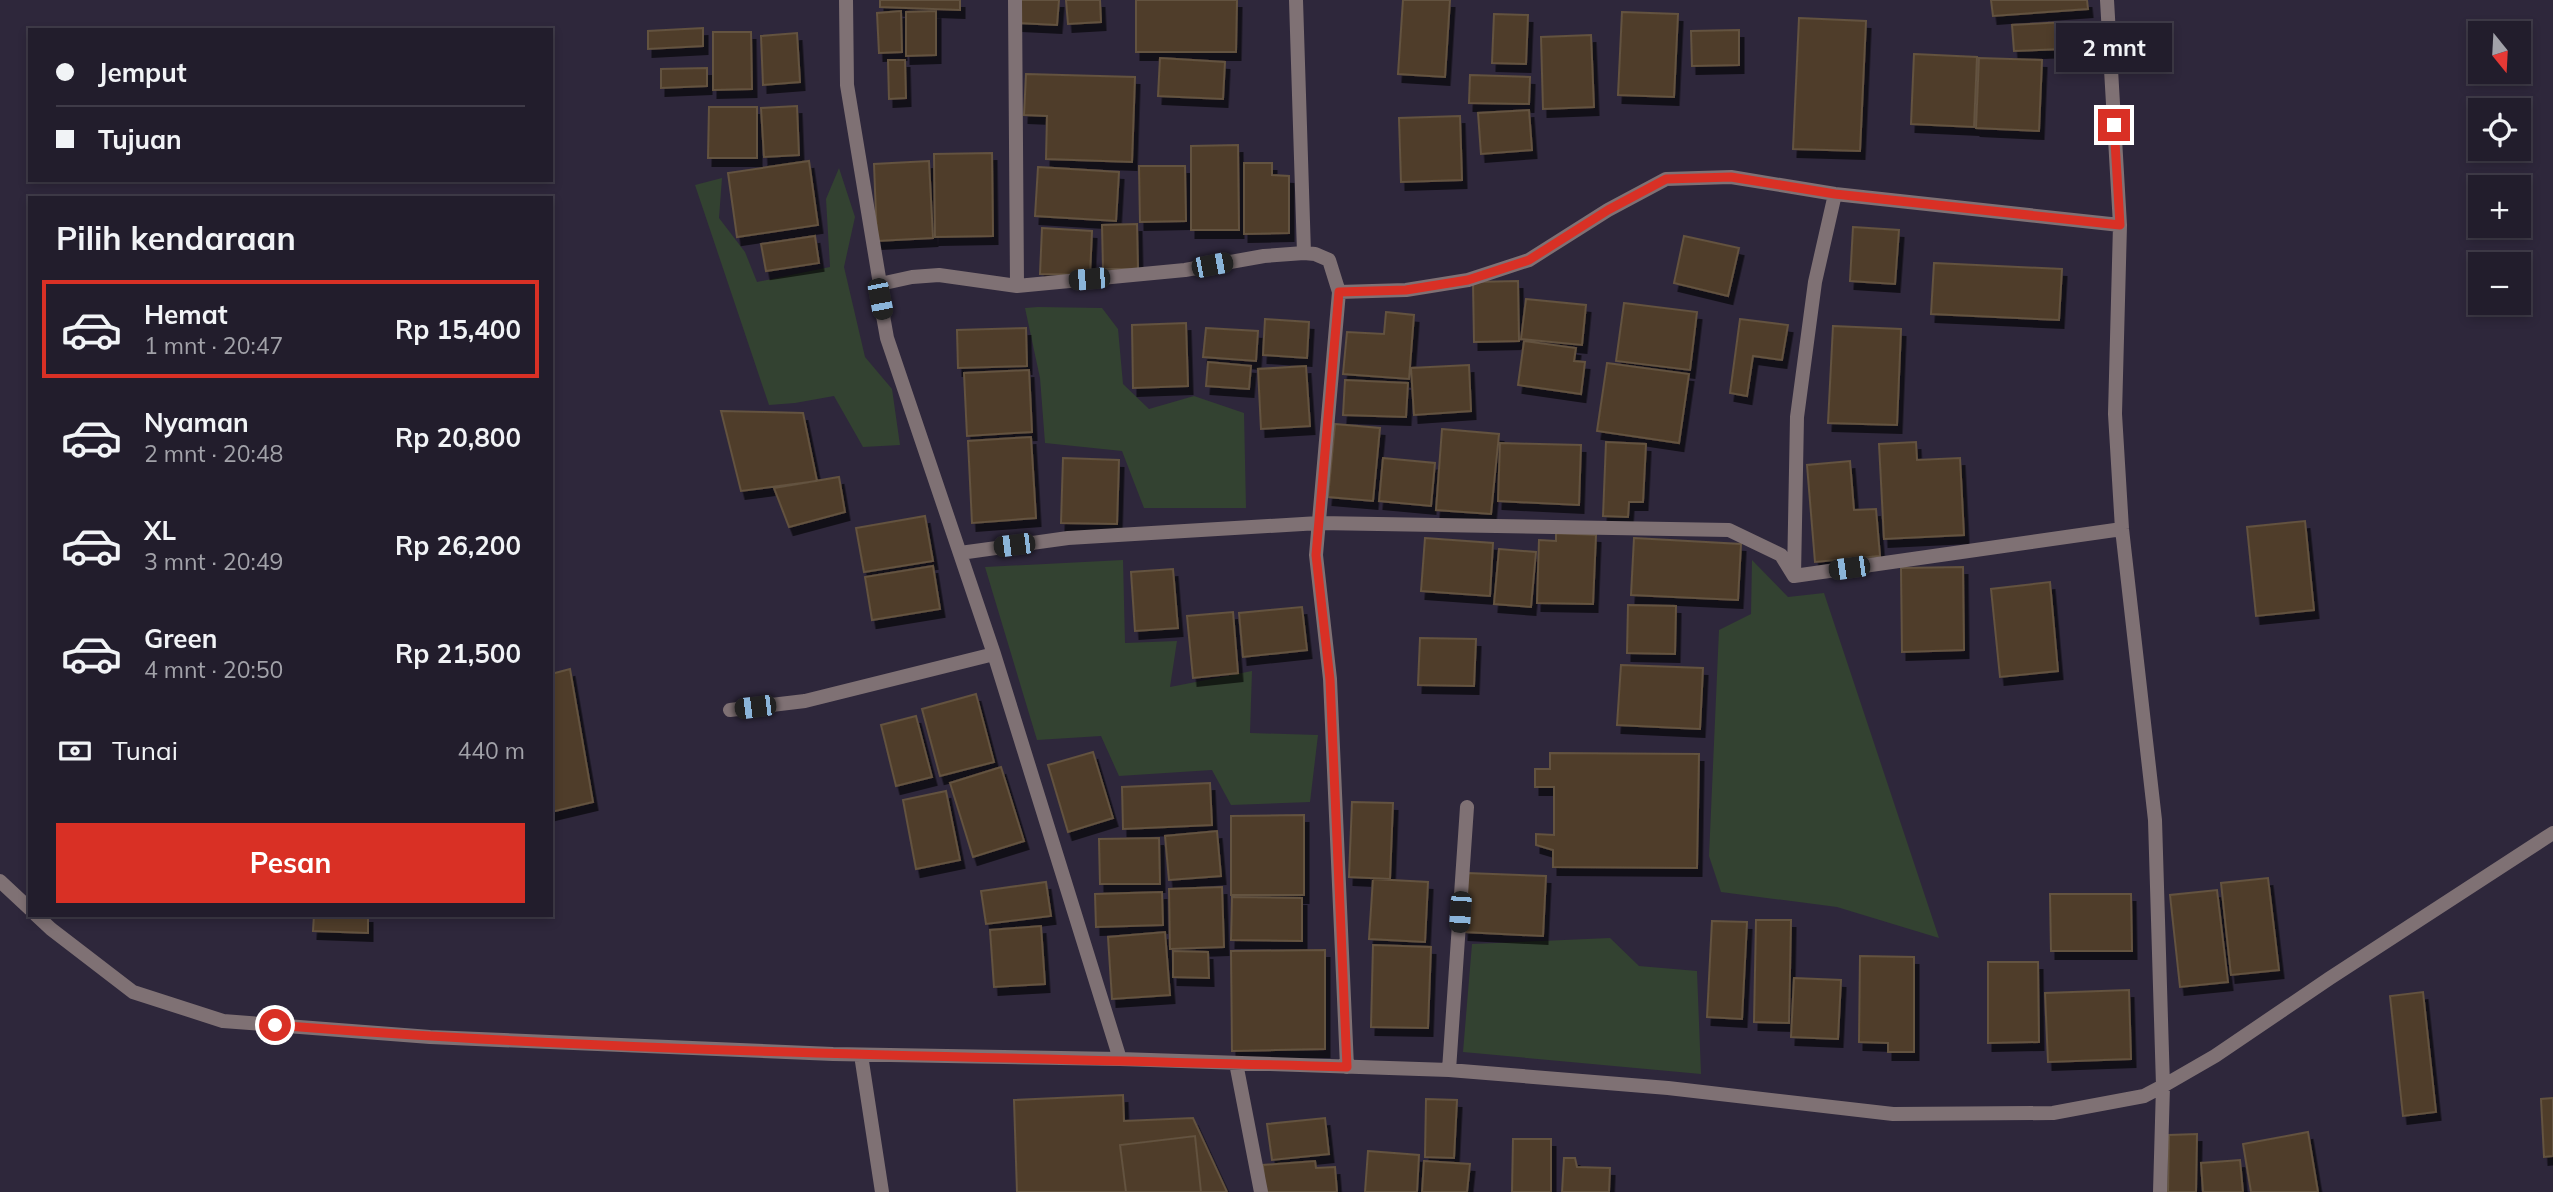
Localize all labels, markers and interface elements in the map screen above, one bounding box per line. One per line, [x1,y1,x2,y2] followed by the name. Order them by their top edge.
[2468,21,2530,84] north arrow
[2468,21,2531,315] map controls
[2056,24,2172,72] callout: 2 mnt
[2082,33,2146,62] text: 2 mnt
[98,56,187,89] text: Jemput
[2468,98,2531,161] button: locate
[2098,109,2130,141] route end
[98,123,182,156] text: Tujuan
[2468,175,2531,238] button: +
[56,218,296,258] text: Pilih kendaraan
[1190,251,1235,279] car
[2468,252,2531,315] button: −
[1068,267,1111,291] car
[866,276,895,322] car
[60,298,123,361] icon: car
[144,298,228,331] text: Hemat
[395,313,521,346] text: Rp 15,400
[144,331,283,360] text: 1 mnt · 20:47
[60,406,123,469] icon: car
[144,406,249,439] text: Nyaman
[395,421,521,454] text: Rp 20,800
[144,439,283,468] text: 2 mnt · 20:48
[60,514,123,577] icon: car
[144,514,176,547] text: XL
[395,529,521,562] text: Rp 26,200
[992,532,1037,558] car
[144,547,283,576] text: 3 mnt · 20:49
[1827,555,1872,581] car
[60,622,123,685] icon: car
[144,622,217,655] text: Green
[395,637,521,670] text: Rp 21,500
[144,655,283,684] text: 4 mnt · 20:50
[733,694,778,720] car
[56,732,94,770] icon: cash
[112,734,178,767] text: Tunai
[457,736,525,765] text: 440 m
[56,823,525,903] button: Pesan
[1449,890,1472,934] car
[259,1009,291,1041] route start

